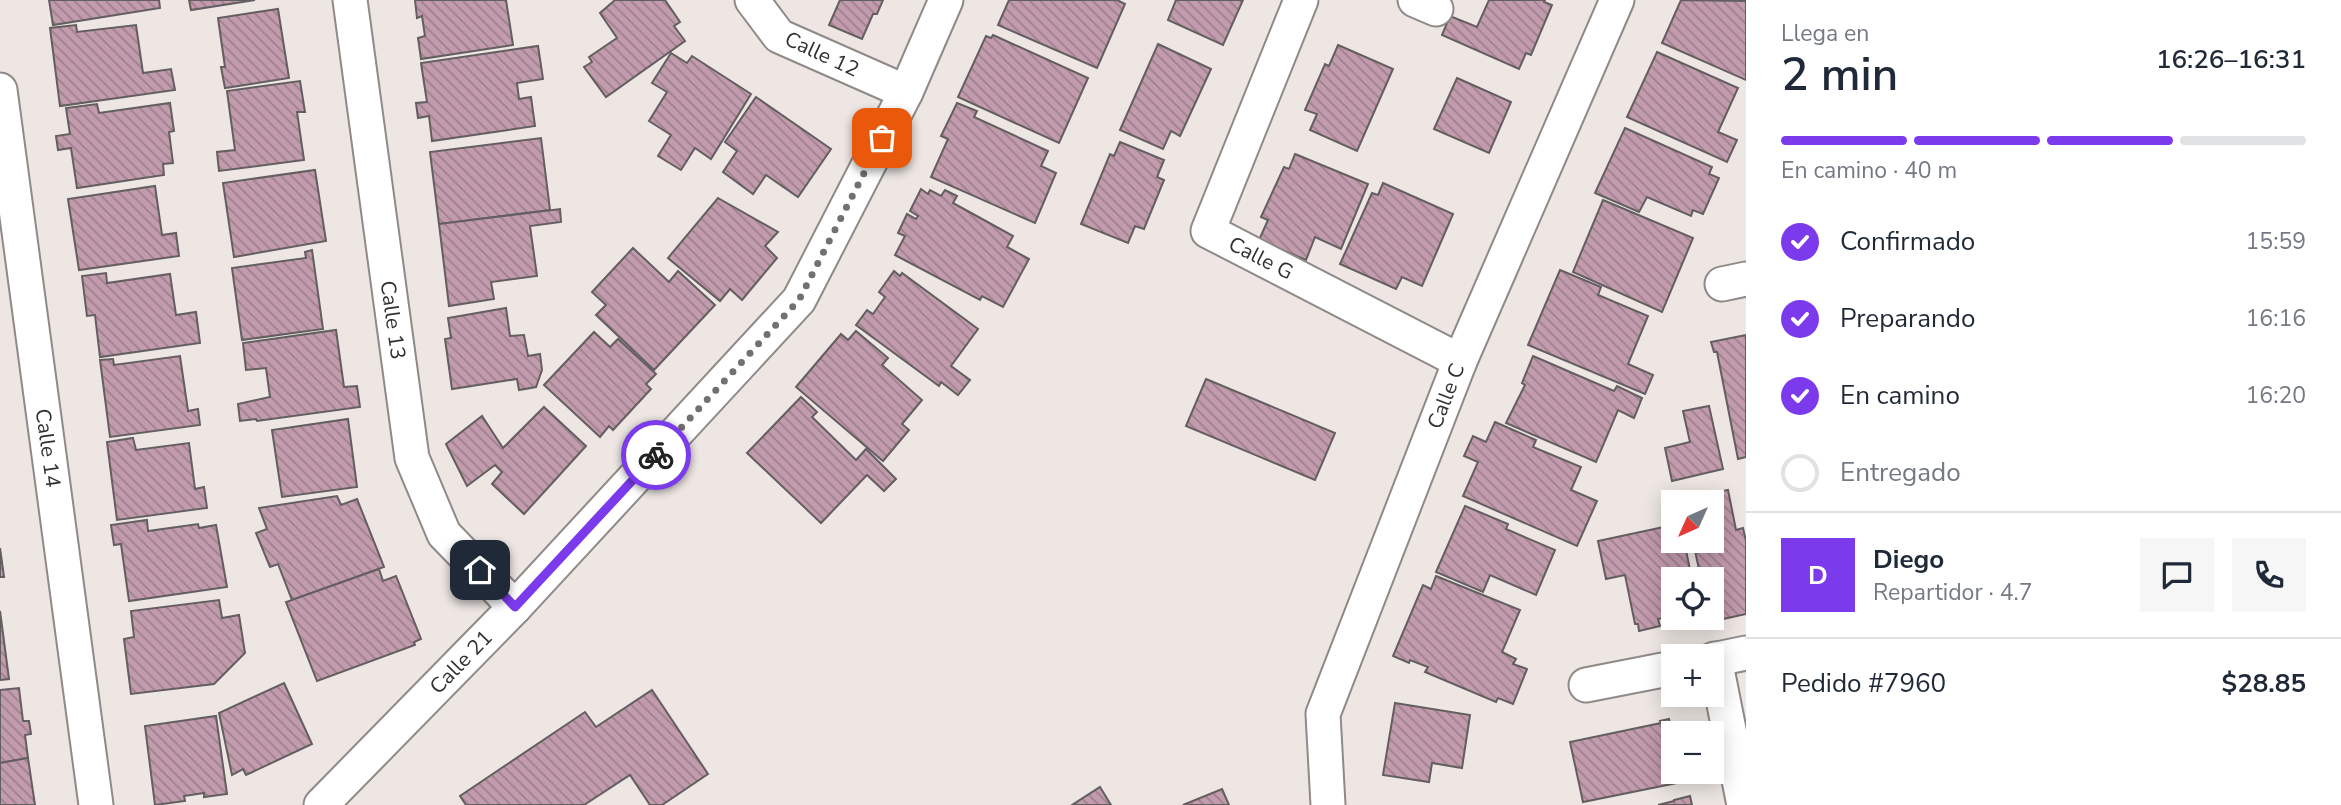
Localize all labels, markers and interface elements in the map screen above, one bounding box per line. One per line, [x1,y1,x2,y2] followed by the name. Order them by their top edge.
[1781,18,1869,49] text: Llega en
[780,25,864,83] street label: Calle 12
[2156,42,2306,77] text: 16:26–16:31
[1781,43,1898,106] text: 2 min
[852,108,912,168] pin
[863,119,901,157] icon: bag
[1781,155,1957,186] text: En camino · 40 m
[1781,223,1819,261] icon: check
[1840,224,1975,259] text: Confirmado
[2246,226,2306,257] text: 15:59
[1224,230,1298,286] street label: Calle G
[374,279,412,361] street label: Calle 13
[1781,300,1819,338] icon: check
[1840,301,1975,336] text: Preparando
[2246,303,2306,334] text: 16:16
[1421,359,1471,433] street label: Calle C
[1781,377,1819,415] icon: check
[1840,378,1960,413] text: En camino
[2246,380,2306,411] text: 16:20
[29,407,67,489] street label: Calle 14
[621,420,691,490] courier
[637,436,675,474] icon: bike
[1840,455,1961,490] text: Entregado
[1661,490,1724,553] north arrow
[1661,490,1724,784] map controls
[2140,538,2214,612] button: chat
[2232,538,2306,612] button: phone
[450,540,510,600] pin
[1873,542,1944,577] text: Diego
[461,551,499,589] icon: home
[1808,558,1828,593] text: D
[1661,567,1724,630] button: locate
[1873,577,2033,608] text: Repartidor · 4.7
[423,624,499,700] street label: Calle 21
[1661,644,1724,707] button: +
[1781,666,1946,701] text: Pedido #7960
[2222,666,2306,701] text: $28.85
[1661,721,1724,784] button: −

